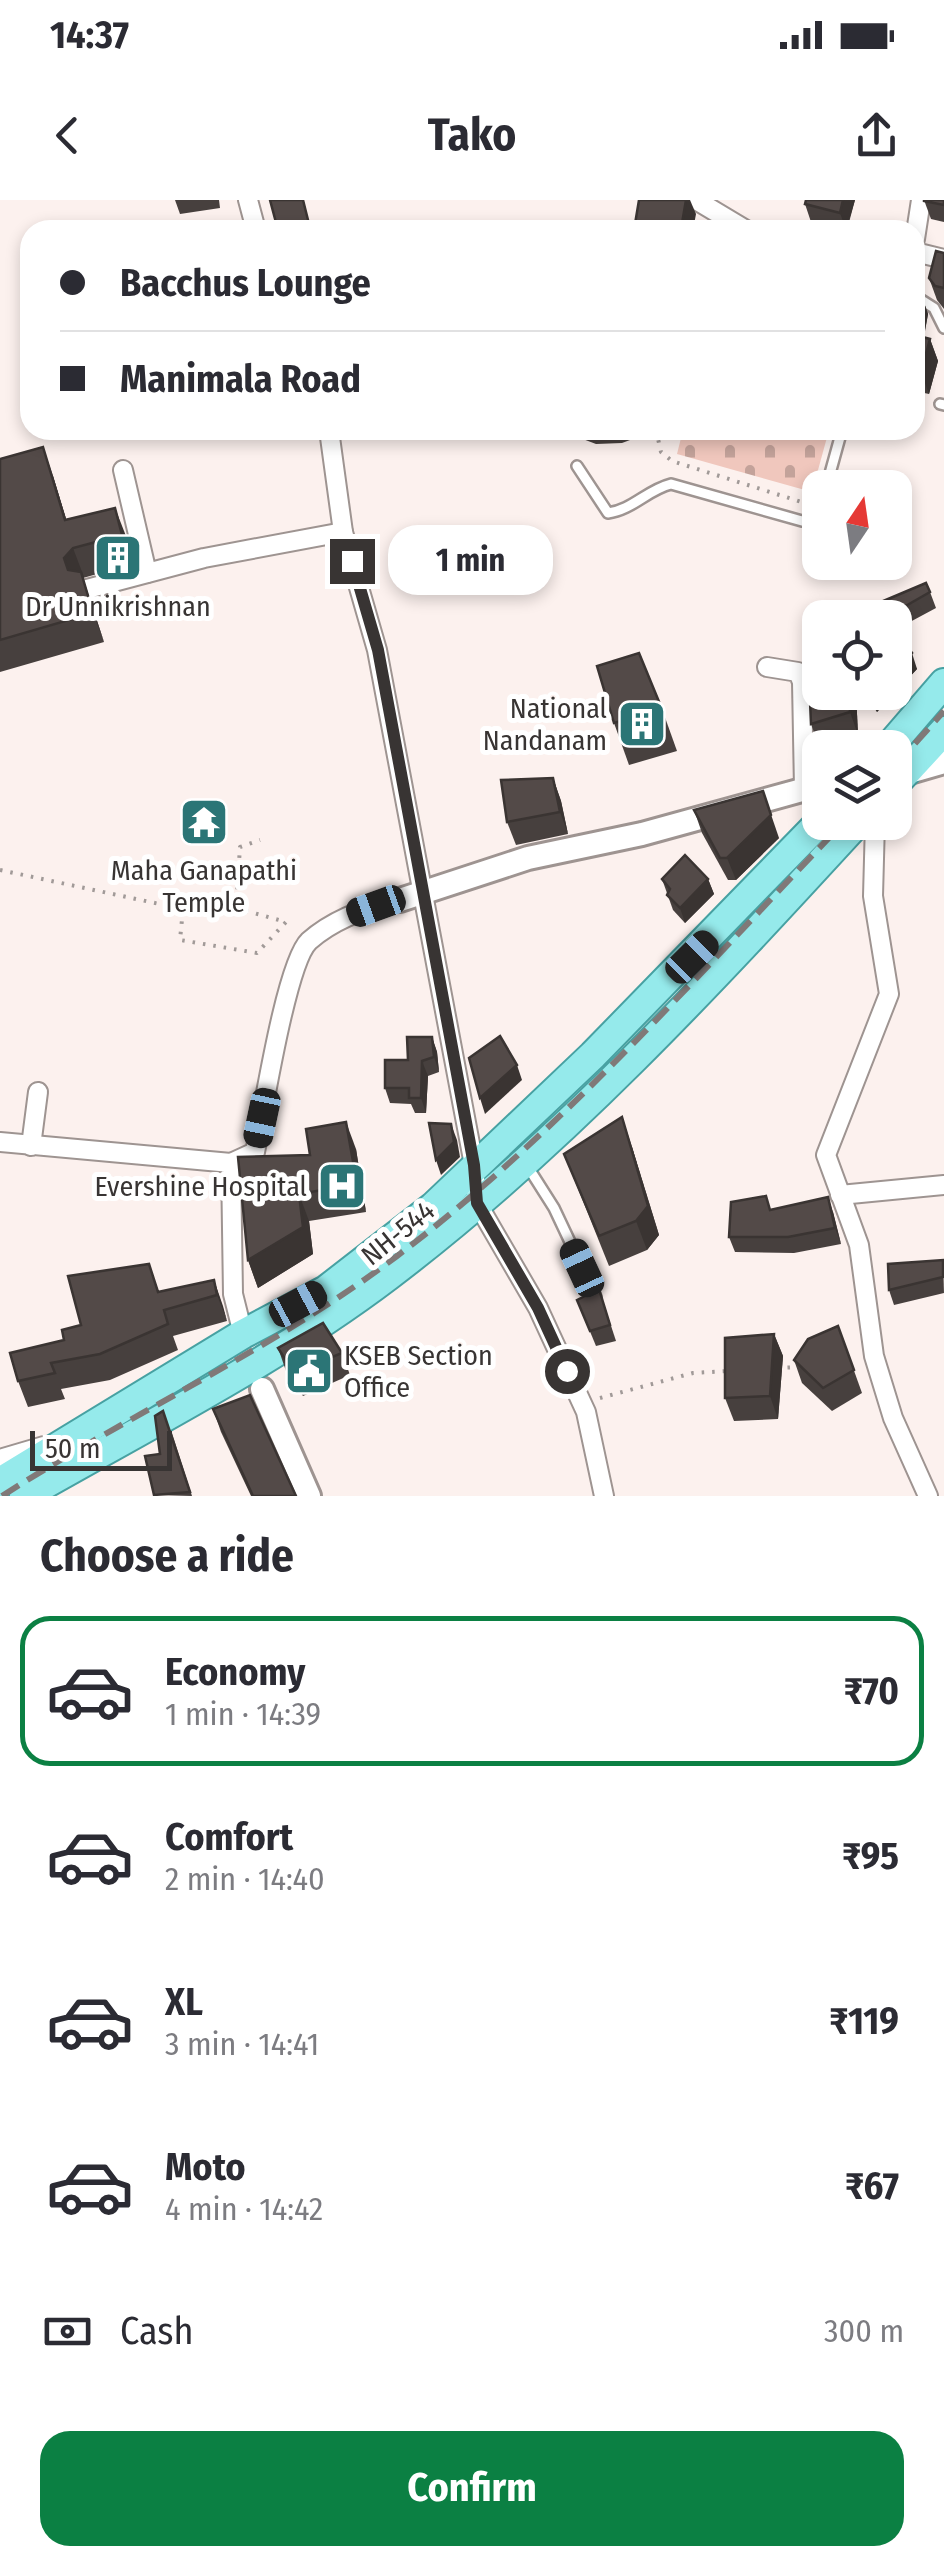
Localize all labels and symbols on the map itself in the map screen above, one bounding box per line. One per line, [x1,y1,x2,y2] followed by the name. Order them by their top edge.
[802,470,912,580] north arrow
[387,526,552,596] callout: 1 min
[92,532,144,584] building icon: Dr Unnikrishnan
[330,539,375,584] route end
[25,590,211,623] place label: Dr Unnikrishnan
[483,692,607,757] place label: National Nandanam
[616,698,668,750] building icon: National Nandanam
[178,796,230,848] temple icon: Maha Ganapathi Temple
[111,854,297,919] place label: Maha Ganapathi Temple
[343,882,409,930] car
[660,925,724,989] car
[241,1086,283,1150] car
[316,1160,368,1212] hospital icon: Evershine Hospital
[95,1170,307,1203] place label: Evershine Hospital
[355,1194,441,1272] street label: NH-544
[556,1234,608,1302] car
[264,1277,332,1331] car
[344,1339,493,1404] place label: KSEB Section Office
[283,1345,335,1397] public building icon: KSEB Section Office
[545,1349,590,1394] route start
[30,1426,172,1471] scale bar

